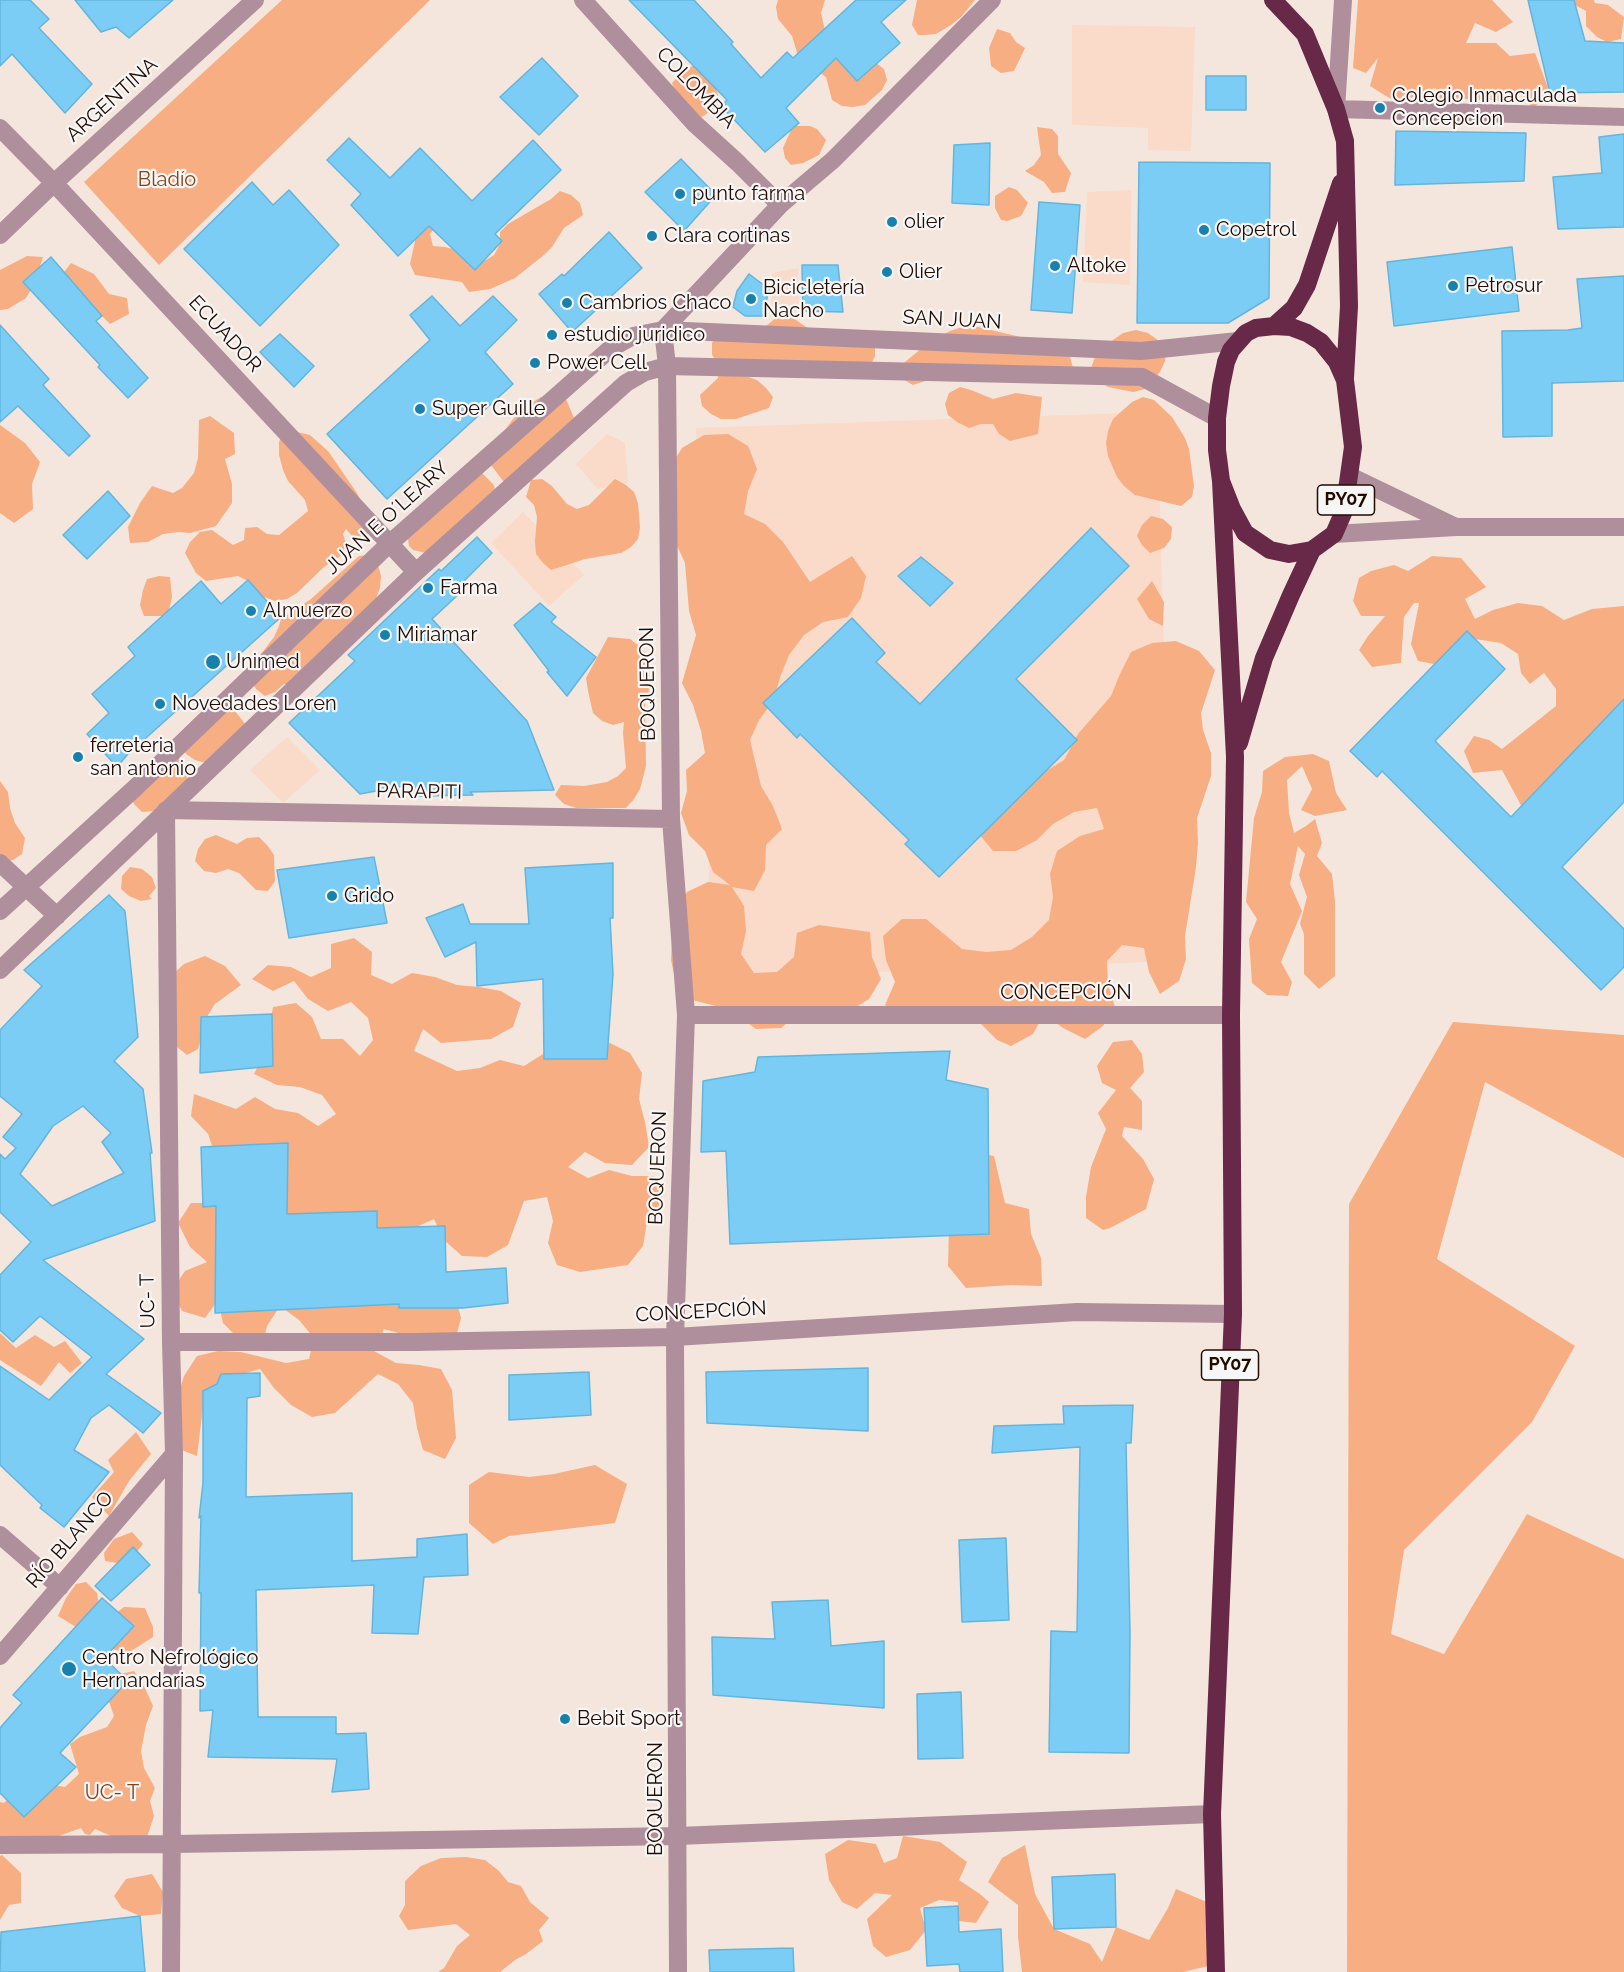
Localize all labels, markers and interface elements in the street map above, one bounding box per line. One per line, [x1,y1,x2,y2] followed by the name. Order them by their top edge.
[651,42,741,134] street label: COLOMBIA
[61,53,163,147] street label: ARGENTINA
[1392,84,1577,131] place label: Colegio Inmaculada Concepcion
[1373,101,1387,115] marker: Colegio Inmaculada Concepcion
[138,168,196,192] park label: Bladío
[692,182,805,206] place label: punto farma
[673,187,687,201] marker: punto farma
[904,210,944,234] place label: olier
[885,215,899,229] marker: olier
[1216,218,1296,242] place label: Copetrol
[1197,223,1211,237] marker: Copetrol
[664,224,790,248] place label: Clara cortinas
[645,229,659,243] marker: Clara cortinas
[1067,254,1126,278] place label: Altoke
[1048,259,1062,273] marker: Altoke
[899,260,943,284] place label: Olier
[880,265,894,279] marker: Olier
[1465,274,1543,298] place label: Petrosur
[763,276,865,323] place label: Bicicletería Nacho
[1446,279,1460,293] marker: Petrosur
[183,291,267,377] street label: ECUADOR
[579,291,731,315] place label: Cambrios Chaco
[744,292,758,306] marker: Bicicletería Nacho
[560,296,574,310] marker: Cambrios Chaco
[902,305,1002,335] street label: SAN JUAN
[564,323,705,347] place label: estudio juridico
[545,328,559,342] marker: estudio juridico
[547,351,647,375] place label: Power Cell
[528,356,542,370] marker: Power Cell
[432,397,545,421] place label: Super Guille
[413,402,427,416] marker: Super Guille
[320,456,454,580] street label: JUAN E O´LEARY
[1318,485,1374,515] road number: PY07
[440,576,498,600] place label: Farma
[421,581,435,595] marker: Farma
[263,599,352,623] place label: Almuerzo
[244,604,258,618] marker: Almuerzo
[397,623,477,647] place label: Miriamar
[635,627,661,741] street label: BOQUERON
[378,628,392,642] marker: Miriamar
[226,650,300,674] place label: Unimed
[204,653,222,671] marker: Unimed
[172,692,337,716] place label: Novedades Loren
[153,697,167,711] marker: Novedades Loren
[90,734,196,781] place label: ferreteria san antonio
[71,750,85,764] marker: ferreteria san antonio
[376,779,462,805] street label: PARAPITI
[344,884,394,908] place label: Grido
[325,889,339,903] marker: Grido
[1000,981,1132,1005] street label: CONCEPCIÓN
[644,1111,672,1225] street label: BOQUERON
[136,1274,160,1328] street label: UC- T
[635,1297,767,1327] street label: CONCEPCIÓN
[1202,1350,1258,1380] road number: PY07
[21,1487,119,1593] street label: RÍO BLANCO
[82,1646,258,1693] place label: Centro Nefrológico Hernandarias
[60,1660,78,1678] marker: Centro Nefrológico Hernandarias
[577,1707,681,1731] place label: Bebit Sport
[558,1712,572,1726] marker: Bebit Sport
[644,1742,668,1856] street label: BOQUERON
[85,1781,139,1805] park label: UC- T

